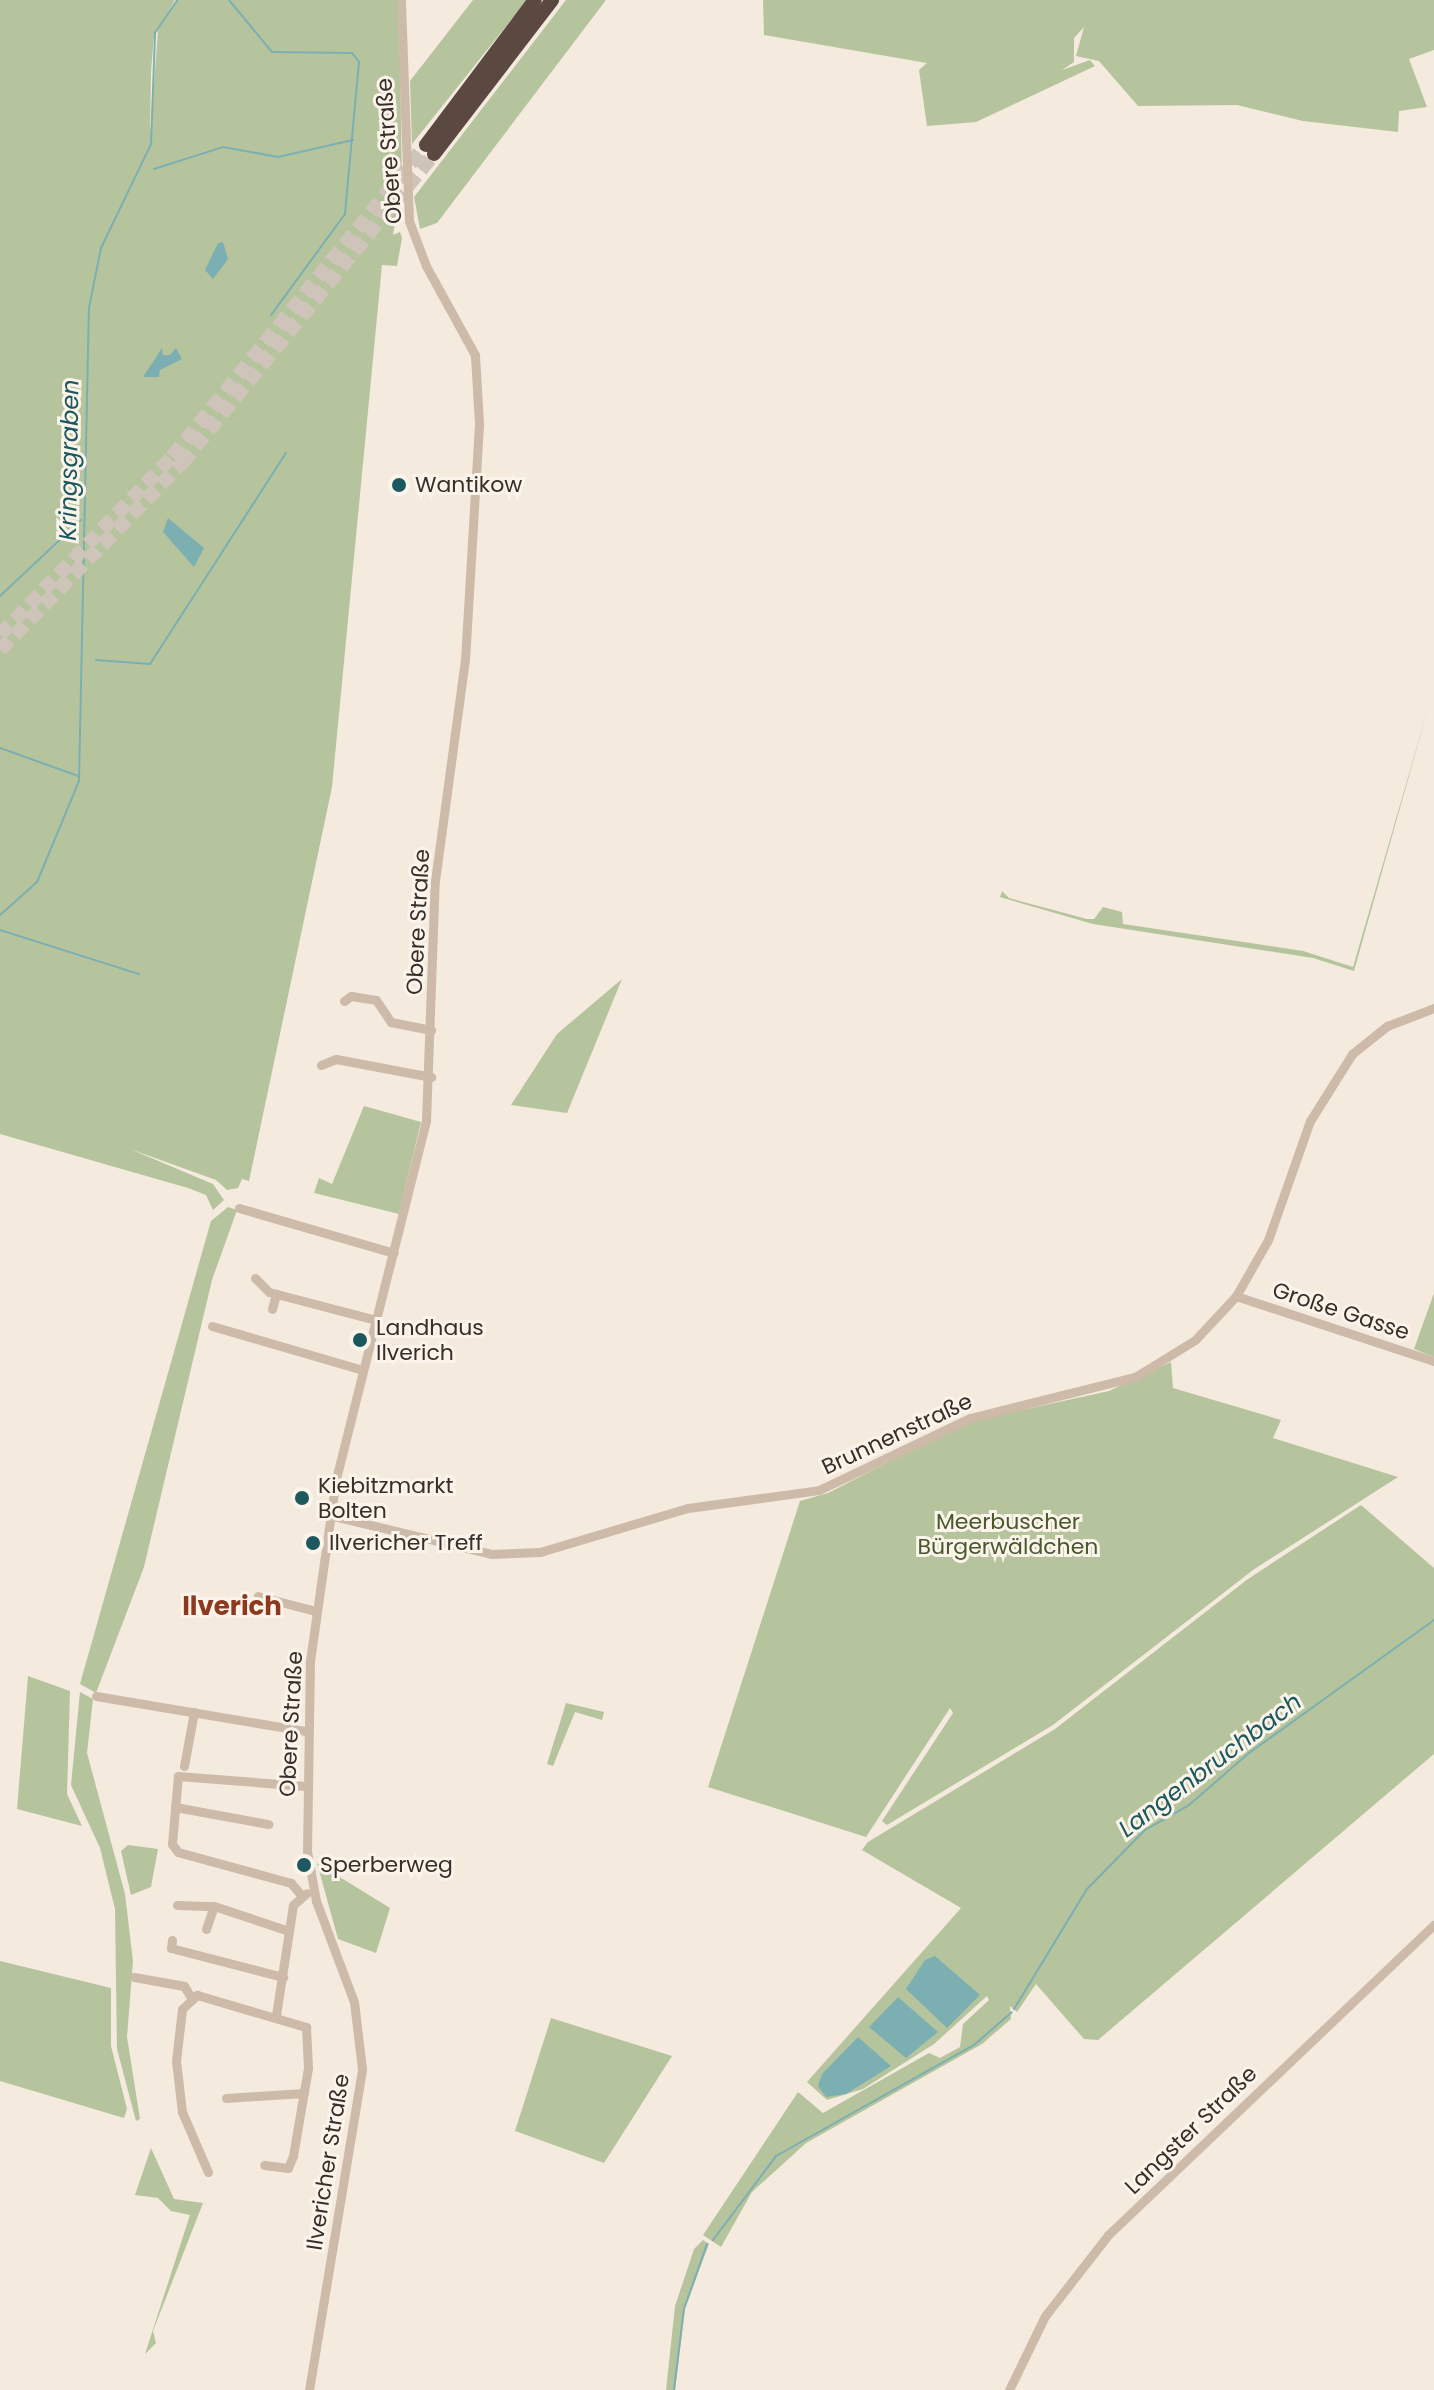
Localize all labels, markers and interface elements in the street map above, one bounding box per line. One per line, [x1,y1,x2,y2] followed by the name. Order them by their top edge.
[371,77,407,225] street label: Obere Straße
[53,379,85,541] water label: Kringsgraben
[415,472,522,498] place label: Wantikow
[390,476,408,494] marker: Wantikow
[401,848,435,996] street label: Obere Straße
[1269,1276,1413,1346] street label: Große Gasse
[376,1314,484,1366] place label: Landhaus Ilverich
[351,1331,369,1349] marker: Landhaus Ilverich
[818,1388,976,1480] street label: Brunnenstraße
[318,1472,454,1524] place label: Kiebitzmarkt Bolten
[293,1489,311,1507] marker: Kiebitzmarkt Bolten
[918,1508,1098,1560] park label: Meerbuscher Bürgerwäldchen
[329,1530,483,1556] place label: Ilvericher Treff
[304,1534,322,1552] marker: Ilvericher Treff
[182,1591,282,1623] district label: Ilverich
[274,1650,308,1798] street label: Obere Straße
[1113,1687,1307,1843] water label: Langenbruchbach
[320,1852,453,1878] place label: Sperberweg
[295,1856,313,1874] marker: Sperberweg
[1120,2060,1262,2200] street label: Langster Straße
[301,2072,355,2252] street label: Ilvericher Straße

